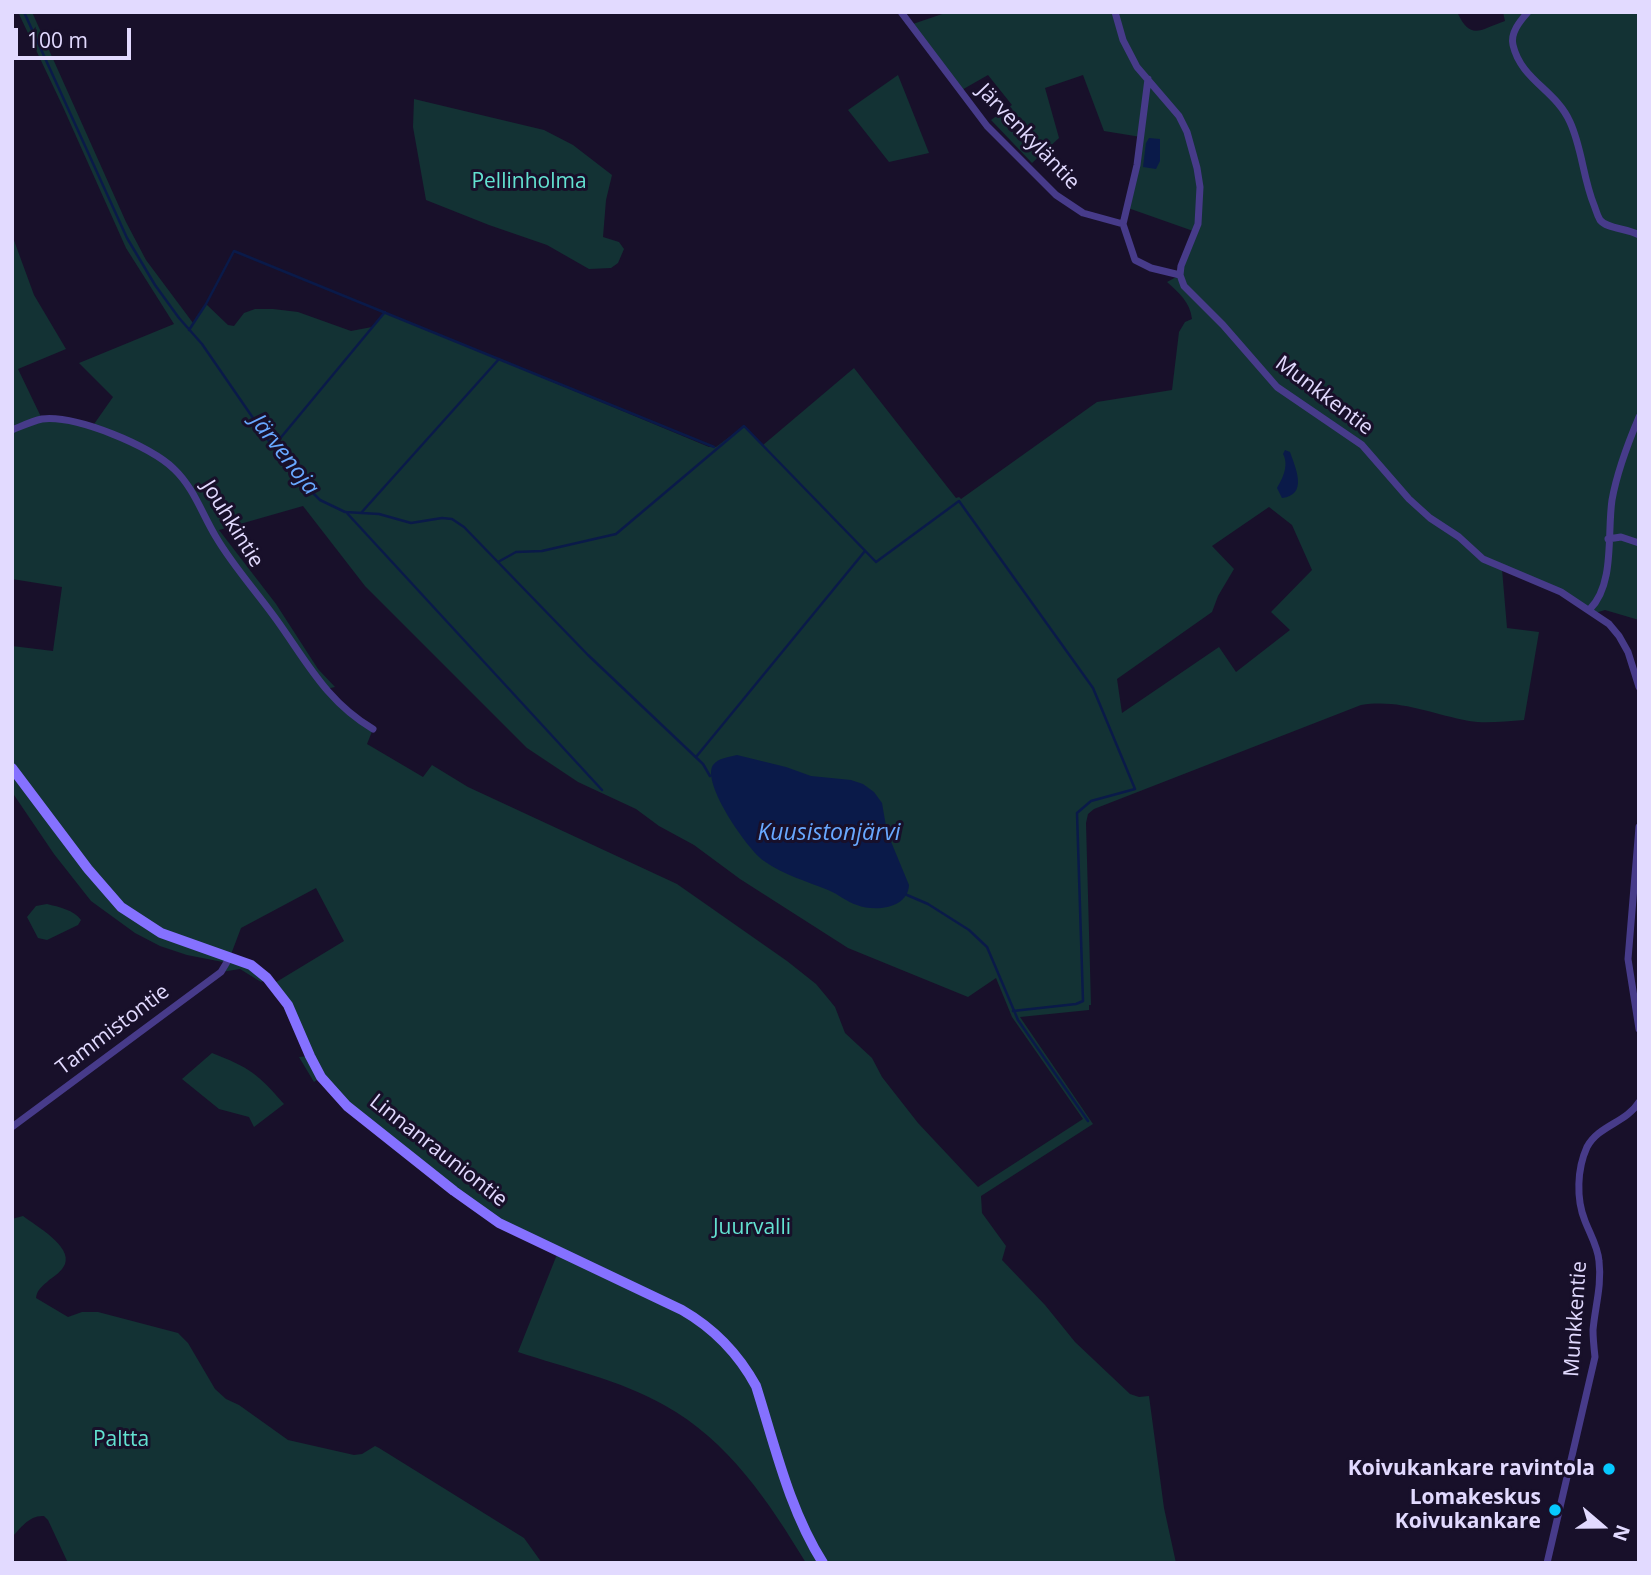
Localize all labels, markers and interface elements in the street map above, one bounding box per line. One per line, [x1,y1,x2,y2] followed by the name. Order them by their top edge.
[18,14,135,58] scale bar
[27,26,88,54] text: 100 m
[971,79,1085,195] street label: Järvenkyläntie
[471,169,587,195] park label: Pellinholma
[1270,351,1378,441] street label: Munkkentie
[244,409,324,501] water label: Järvenoja
[195,476,269,572] street label: Jouhkintie
[757,819,901,847] water label: Kuusistonjärvi
[52,979,174,1081] street label: Tammistontie
[364,1089,512,1213] street label: Linnanrauniontie
[713,1215,791,1241] park label: Juurvalli
[1559,1260,1593,1378] street label: Munkkentie
[93,1427,149,1453] park label: Paltta
[1348,1456,1595,1482] place label: Koivukankare ravintola
[1601,1461,1617,1477] marker: Koivukankare ravintola
[1395,1485,1541,1535] place label: Lomakeskus Koivukankare
[1567,1491,1637,1561] north arrow
[1547,1502,1563,1518] marker: Lomakeskus Koivukankare
[1607,1521,1637,1545] text: N

